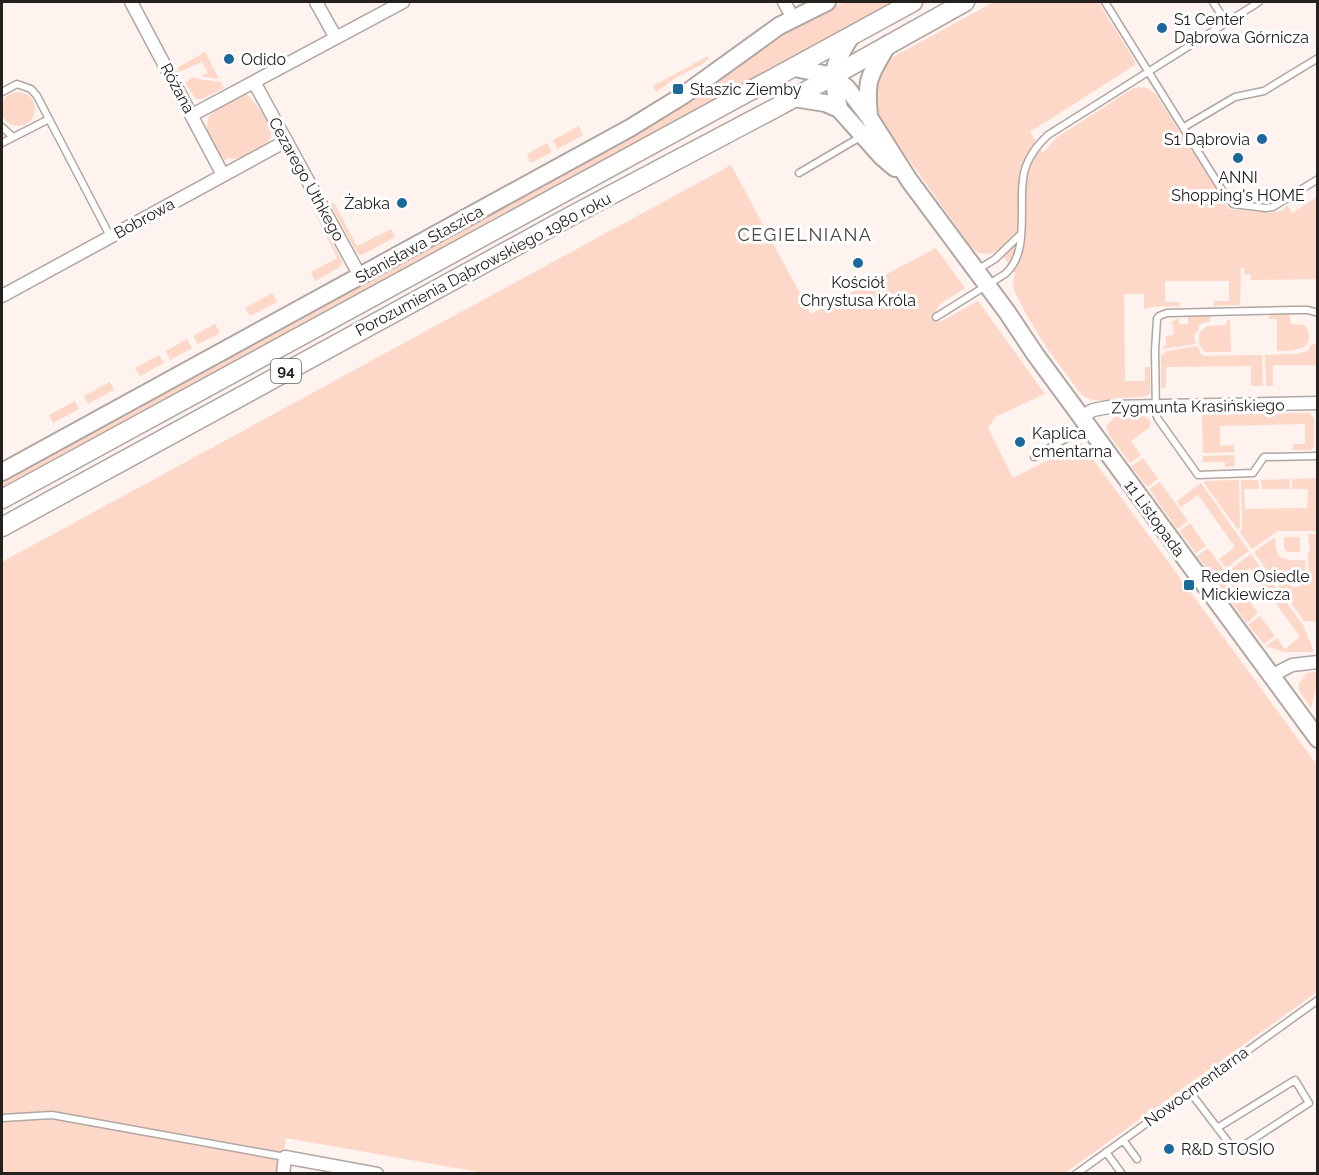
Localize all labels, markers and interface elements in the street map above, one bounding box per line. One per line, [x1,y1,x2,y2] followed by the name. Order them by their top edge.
[1174,10,1309,47] place label: S1 Center Dąbrowa Górnicza
[1155,21,1169,35] marker: S1 Center Dąbrowa Górnicza
[241,50,286,69] place label: Odido
[222,52,236,66] marker: Odido
[156,60,199,117] street label: Różana
[690,80,802,99] place label: Staszic Ziemby
[671,82,685,96] marker: Staszic Ziemby
[265,114,348,244] street label: Cezarego Uthkego
[1164,130,1250,149] place label: S1 Dąbrovia
[1255,132,1269,146] marker: S1 Dąbrovia
[1231,151,1245,165] marker: ANNI Shopping's HOME
[1171,168,1305,205] place label: ANNI Shopping's HOME
[352,189,614,340] street label: Porozumienia Dąbrowskiego 1980 roku
[344,193,390,213] place label: Żabka
[111,194,178,243] street label: Bobrowa
[395,196,409,210] marker: Żabka
[352,201,486,287] street label: Stanisława Staszica
[738,224,872,245] district label: CEGIELNIANA
[851,256,865,270] marker: Kościół Chrystusa Króla
[800,273,916,310] place label: Kościół Chrystusa Króla
[271,359,301,383] road number: 94
[1111,395,1285,418] street label: Zygmunta Krasińskiego
[1032,424,1112,461] place label: Kaplica cmentarna
[1013,435,1027,449] marker: Kaplica cmentarna
[1120,476,1189,560] street label: 11 Listopada
[1201,567,1310,604] place label: Reden Osiedle Mickiewicza
[1182,578,1196,592] marker: Reden Osiedle Mickiewicza
[1141,1042,1252,1130] street label: Nowocmentarna
[1181,1140,1274,1159] place label: R&D STOSIO
[1162,1142,1176,1156] marker: R&D STOSIO

